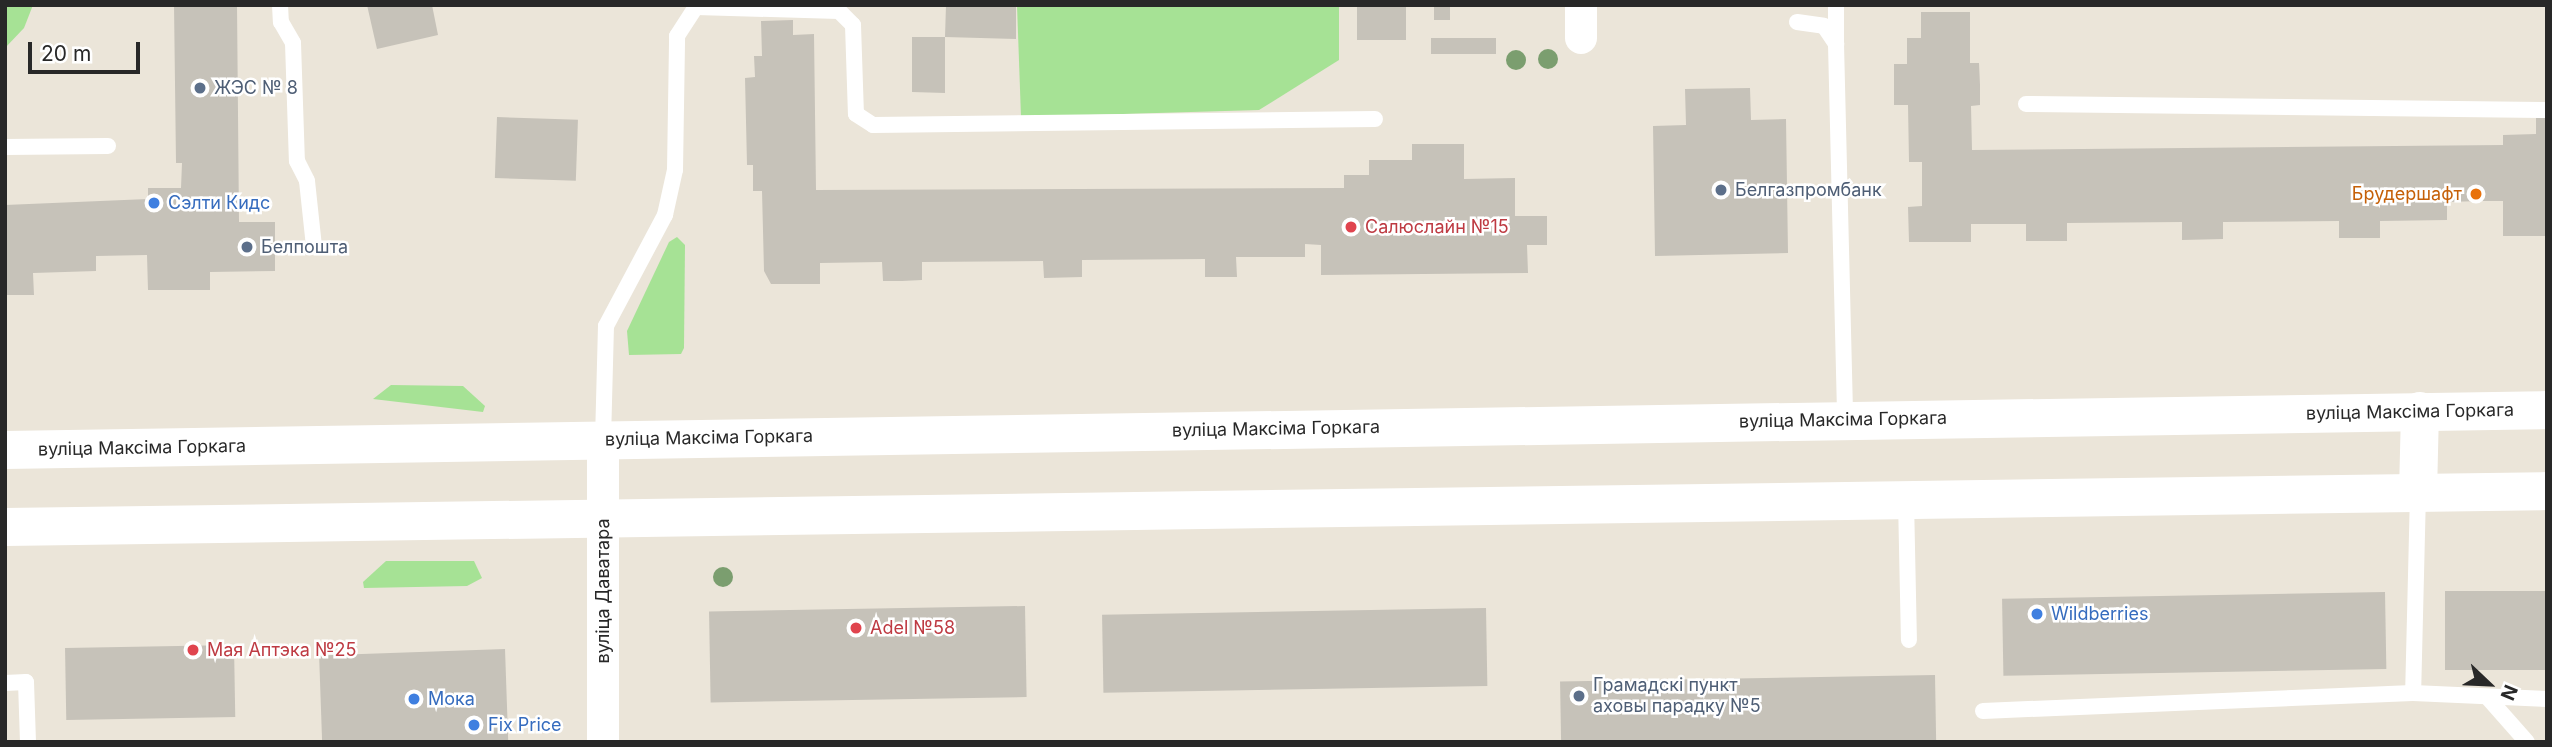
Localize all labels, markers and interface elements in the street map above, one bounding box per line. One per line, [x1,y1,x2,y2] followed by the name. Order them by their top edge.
[32,28,144,72] scale bar
[41,41,91,66] text: 20 m
[214,77,298,99] place label: ЖЭС № 8
[192,80,208,96] marker: ЖЭС № 8
[1735,179,1882,201] place label: Белгазпромбанк
[1713,182,1729,198] marker: Белгазпромбанк
[2352,183,2462,205] place label: Брудершафт
[2468,186,2484,202] marker: Брудершафт
[168,192,270,214] place label: Сэлти Кидс
[146,195,162,211] marker: Сэлти Кидс
[1365,216,1509,238] place label: Салюслайн №15
[1343,219,1359,235] marker: Салюслайн №15
[261,236,348,258] place label: Белпошта
[239,239,255,255] marker: Белпошта
[2306,399,2514,425] street label: вуліца Максіма Горкага
[1739,407,1947,433] street label: вуліца Максіма Горкага
[1172,416,1380,442] street label: вуліца Максіма Горкага
[605,425,813,451] street label: вуліца Максіма Горкага
[38,435,246,461] street label: вуліца Максіма Горкага
[592,518,614,664] street label: вуліца Даватара
[2051,603,2148,625] place label: Wildberries
[2029,606,2045,622] marker: Wildberries
[870,617,955,639] place label: Adel №58
[848,620,864,636] marker: Adel №58
[207,639,356,661] place label: Мая Аптэка №25
[185,642,201,658] marker: Мая Аптэка №25
[2454,649,2524,719] north arrow
[1593,675,1761,718] place label: Грамадскі пункт аховы парадку №5
[2495,681,2522,704] text: N
[428,688,475,710] place label: Мока
[1571,688,1587,704] marker: Грамадскі пункт аховы парадку №5
[406,691,422,707] marker: Мока
[488,714,562,736] place label: Fix Price
[466,717,482,733] marker: Fix Price

